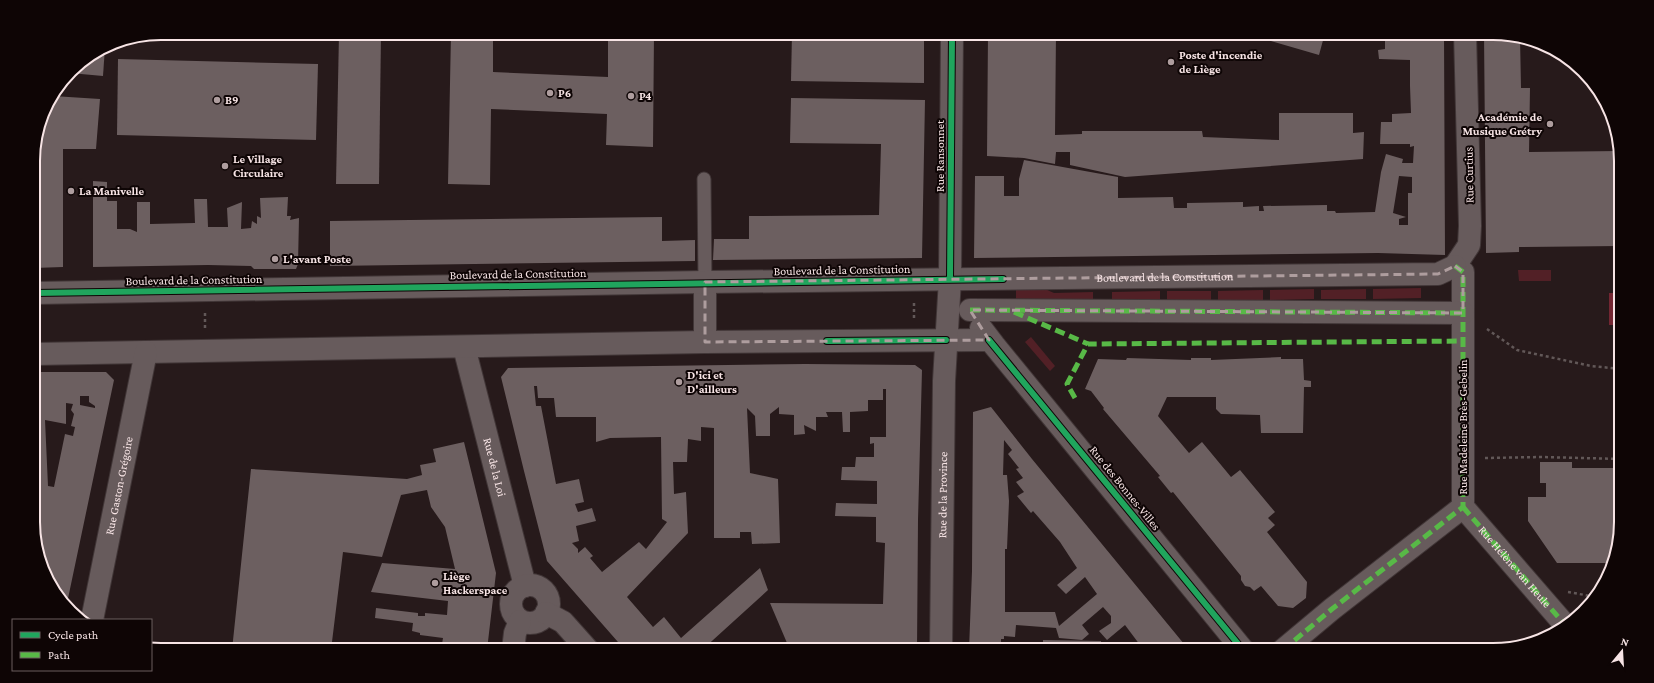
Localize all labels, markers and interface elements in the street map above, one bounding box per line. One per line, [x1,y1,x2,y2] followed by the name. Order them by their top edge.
[1179,48,1263,76] place label: Poste d'incendie de Liège
[1166,57,1176,67] marker: Poste d'incendie de Liège
[558,86,571,100] place label: P6
[545,88,555,98] marker: P6
[639,89,652,103] place label: P4
[626,91,636,101] marker: P4
[225,93,239,107] place label: B9
[212,95,222,105] marker: B9
[1462,110,1542,138] place label: Académie de Musique Grétry
[933,119,947,192] street label: Rue Ransonnet
[1545,119,1555,129] marker: Académie de Musique Grétry
[1462,146,1476,203] street label: Rue Curtius
[233,152,284,180] place label: Le Village Circulaire
[220,161,230,171] marker: Le Village Circulaire
[79,184,144,198] place label: La Manivelle
[66,186,76,196] marker: La Manivelle
[283,252,351,266] place label: L'avant Poste
[270,254,280,264] marker: L'avant Poste
[774,262,911,278] street label: Boulevard de la Constitution
[450,266,587,282] street label: Boulevard de la Constitution
[1096,269,1234,285] street label: Boulevard de la Constitution
[126,272,263,288] street label: Boulevard de la Constitution
[1456,359,1470,495] street label: Rue Madeleine Brès-Gebelin
[687,368,737,396] place label: D'ici et D'ailleurs
[674,377,684,387] marker: D'ici et D'ailleurs
[102,435,136,536] street label: Rue Gaston-Grégoire
[480,436,509,498] street label: Rue de la Loi
[1087,443,1164,533] street label: Rue des Bonnes-Villes
[935,452,950,538] street label: Rue de la Province
[1475,523,1554,611] street label: Rue Hélène van Heule
[443,569,508,597] place label: Liège Hackerspace
[430,578,440,588] marker: Liège Hackerspace
[12,619,152,671] legend
[48,628,99,642] text: Cycle path
[1602,631,1642,671] north arrow
[1620,635,1631,649] text: N
[48,648,70,662] text: Path

